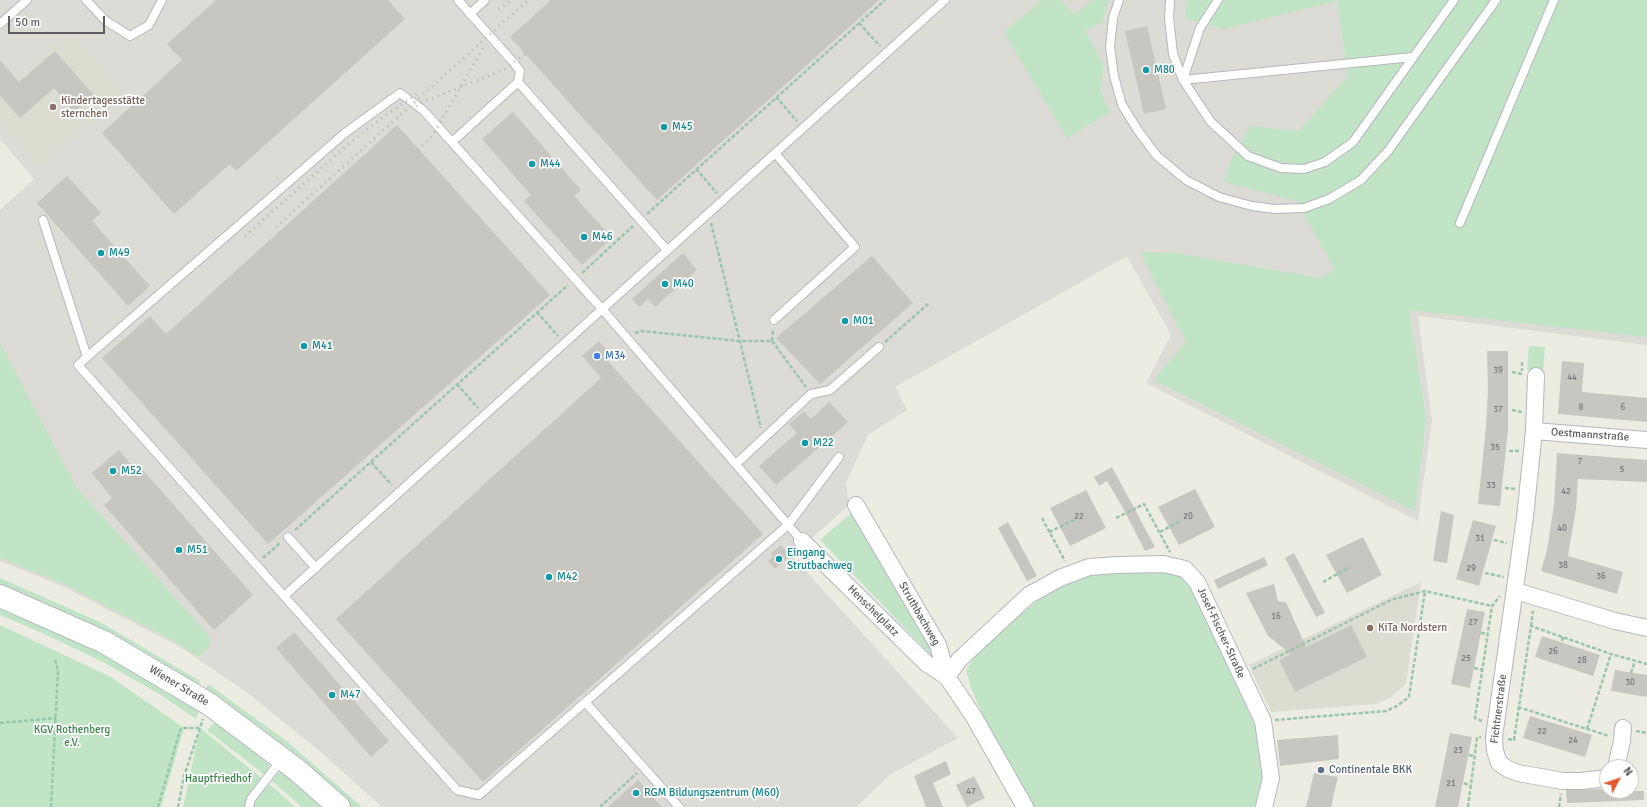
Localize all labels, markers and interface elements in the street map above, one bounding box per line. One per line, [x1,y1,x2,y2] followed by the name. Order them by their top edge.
[10,8,107,34] scale bar
[15,15,40,30] text: 50 m
[1154,63,1175,77] place label: M80
[1141,65,1151,75] marker: M80
[61,94,145,120] place label: Kindertagesstätte sternchen
[48,102,58,112] marker: Kindertagesstätte sternchen
[672,120,693,134] place label: M45
[659,122,669,132] marker: M45
[540,157,561,171] place label: M44
[527,159,537,169] marker: M44
[592,230,613,244] place label: M46
[579,232,589,242] marker: M46
[109,246,130,260] place label: M49
[96,248,106,258] marker: M49
[673,277,694,291] place label: M40
[660,279,670,289] marker: M40
[853,314,874,328] place label: M01
[840,316,850,326] marker: M01
[312,339,333,353] place label: M41
[299,341,309,351] marker: M41
[605,349,626,363] place label: M34
[592,351,602,361] marker: M34
[1493,366,1503,376] house number: 39
[1567,373,1577,383] house number: 44
[1579,403,1583,413] house number: 8
[1621,403,1625,413] house number: 6
[1493,405,1503,415] house number: 37
[1550,426,1630,444] street label: Oestmannstraße
[813,436,834,450] place label: M22
[800,438,810,448] marker: M22
[1490,443,1500,453] house number: 35
[1578,457,1582,467] house number: 7
[121,464,142,478] place label: M52
[1620,465,1624,475] house number: 5
[108,466,118,476] marker: M52
[1486,481,1496,491] house number: 33
[1561,487,1571,497] house number: 42
[1074,512,1084,522] house number: 22
[1183,512,1193,522] house number: 20
[1557,524,1567,534] house number: 40
[1475,534,1485,544] house number: 31
[187,543,208,557] place label: M51
[174,545,184,555] marker: M51
[787,546,852,572] place label: Eingang Strutbachweg
[774,554,784,564] marker: Eingang Strutbachweg
[1558,561,1568,571] house number: 38
[1466,564,1476,574] house number: 29
[557,570,578,584] place label: M42
[544,572,554,582] marker: M42
[1596,572,1606,582] house number: 36
[895,580,943,648] street label: Struthbachweg
[845,583,901,639] street label: Henschelplatz
[1194,586,1248,680] street label: Josef-Fischer-Straße
[1271,612,1281,622] house number: 16
[1468,618,1478,628] house number: 27
[1378,621,1447,635] place label: KiTa Nordstern
[1365,623,1375,633] marker: KiTa Nordstern
[1548,647,1558,657] house number: 26
[1461,654,1471,664] house number: 25
[1577,656,1587,666] house number: 28
[147,663,211,709] street label: Wiener Straße
[1488,674,1510,744] street label: Fichtnerstraße
[1625,678,1635,688] house number: 30
[340,688,361,702] place label: M47
[327,690,337,700] marker: M47
[34,723,110,749] park label: KGV Rothenberg e.V.
[1537,727,1547,737] house number: 22
[1568,736,1578,746] house number: 24
[1453,746,1463,756] house number: 23
[1599,759,1639,799] north arrow
[1329,763,1412,777] place label: Continentale BKK
[1620,764,1635,779] text: N
[1316,765,1326,775] marker: Continentale BKK
[185,772,251,786] park label: Hauptfriedhof
[1446,779,1456,789] house number: 21
[644,786,779,800] place label: RGM Bildungszentrum (M60)
[966,787,976,797] house number: 47
[631,788,641,798] marker: RGM Bildungszentrum (M60)

